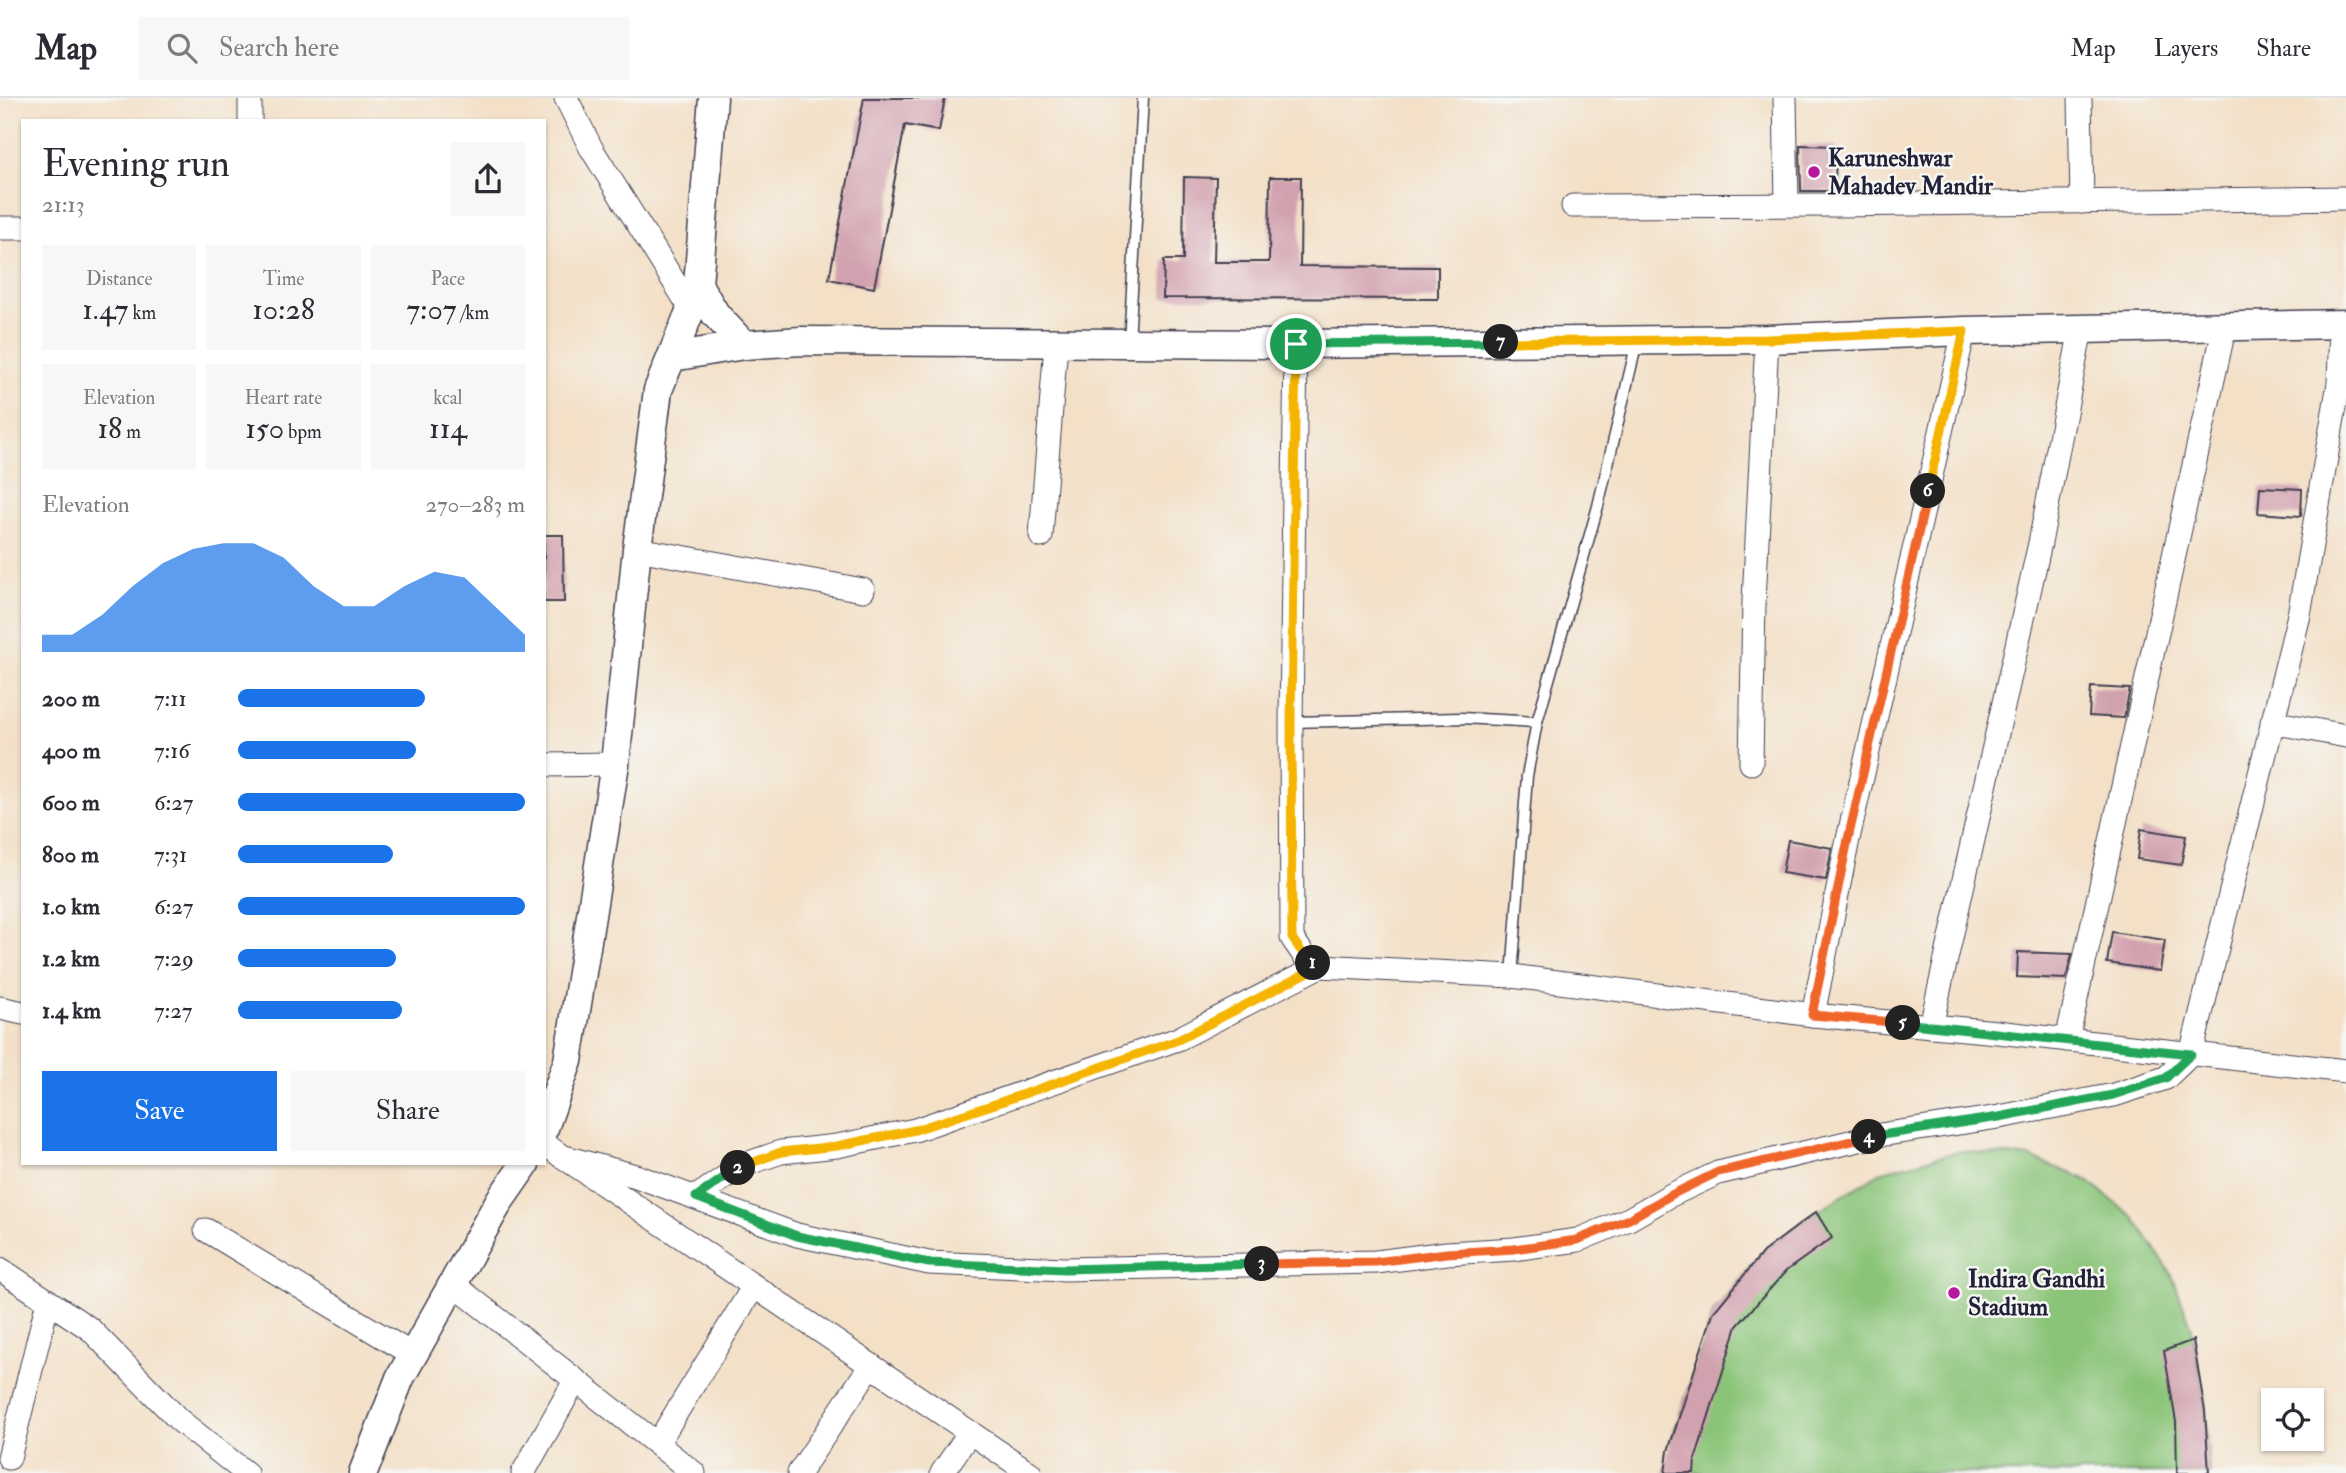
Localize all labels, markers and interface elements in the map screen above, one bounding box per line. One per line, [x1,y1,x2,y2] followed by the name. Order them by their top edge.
[139,17,629,80] search box
[35,28,97,69] text: Map
[163,29,201,67] icon: search
[219,32,339,64] text: Search here
[2071,33,2116,64] text: Map
[2154,33,2218,64] text: Layers
[2256,33,2311,64] text: Share
[42,140,230,188] text: Evening run
[451,142,525,216] button: share
[1827,143,1994,202] place label: Karuneshwar Mahadev Mandir
[1806,164,1822,180] marker: Karuneshwar Mahadev Mandir
[42,190,85,219] text: 21:13
[86,267,152,291] text: Distance
[263,267,304,291] text: Time
[431,267,465,291] text: Pace
[82,291,128,328] text: 1.47
[252,291,315,328] text: 10:28
[406,291,457,328] text: 7:07
[128,301,156,325] text: km
[457,301,489,325] text: /km
[1266,314,1326,374] pin
[1484,324,1518,360] pin: 7
[1277,325,1315,363] icon: arrive
[1496,329,1505,353] text: 7
[83,386,155,410] text: Elevation
[245,386,322,410] text: Heart rate
[433,386,462,410] text: kcal
[97,410,122,447] text: 18
[245,410,284,447] text: 150
[429,410,467,447] text: 114
[122,420,141,444] text: m
[284,420,322,444] text: bpm
[1910,474,1946,508] pin: 6
[1923,478,1932,502] text: 6
[42,490,130,519] text: Elevation
[426,490,525,519] text: 270–283 m
[42,684,100,713] text: 200 m
[154,684,187,713] text: 7:11
[42,736,101,765] text: 400 m
[154,736,190,765] text: 7:16
[42,788,100,817] text: 600 m
[154,788,193,817] text: 6:27
[42,840,99,869] text: 800 m
[154,840,187,869] text: 7:31
[42,892,100,921] text: 1.0 km
[154,892,193,921] text: 6:27
[42,944,100,973] text: 1.2 km
[154,944,194,973] text: 7:29
[1296,946,1330,980] pin: 1
[1309,950,1316,974] text: 1
[42,996,101,1025] text: 1.4 km
[154,996,192,1025] text: 7:27
[1885,1006,1920,1040] pin: 5
[1898,1010,1907,1034] text: 5
[42,1071,277,1151] button: Save
[291,1071,525,1151] button: Share
[1852,1119,1886,1154] pin: 4
[1863,1124,1874,1148] text: 4
[720,1150,756,1186] pin: 2
[733,1155,742,1179] text: 2
[1244,1246,1280,1282] pin: 3
[1258,1251,1265,1275] text: 3
[1968,1264,2106,1323] place label: Indira Gandhi Stadium
[1946,1285,1962,1301] marker: Indira Gandhi Stadium
[2261,1388,2324,1451] map controls
[2261,1388,2324,1451] button: locate

